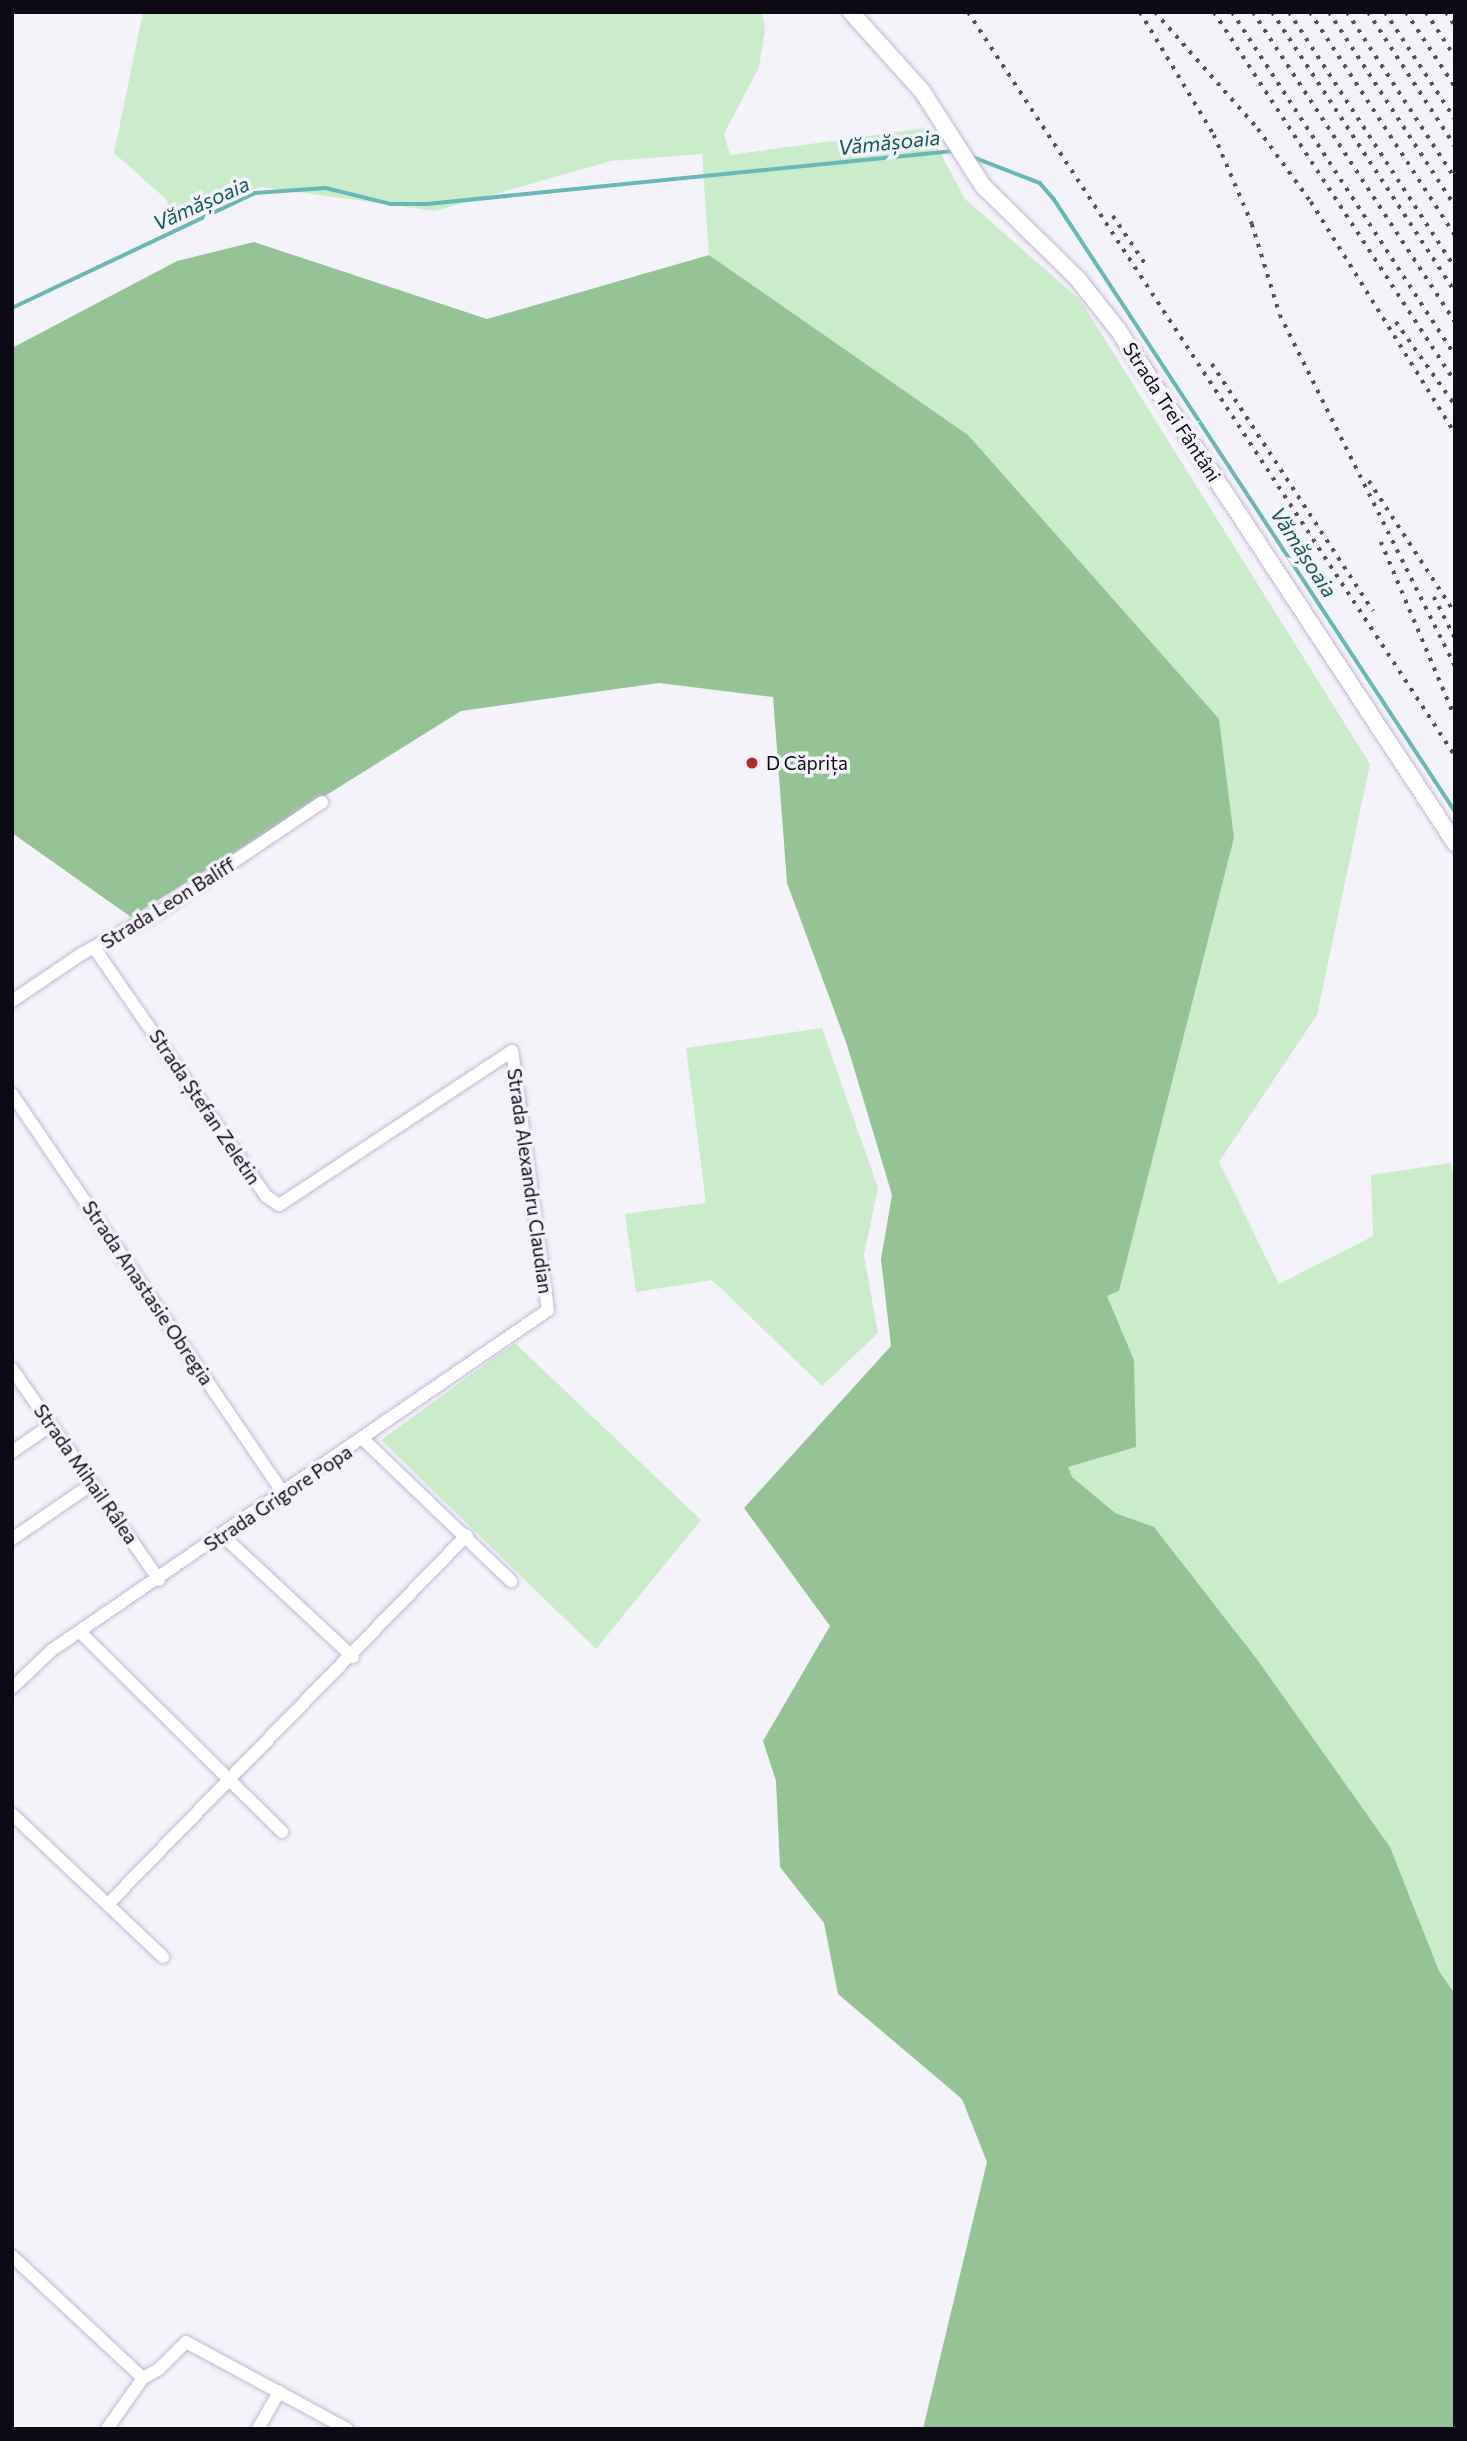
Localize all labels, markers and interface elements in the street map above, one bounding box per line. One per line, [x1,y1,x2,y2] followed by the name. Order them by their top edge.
[837,124,941,160] water label: Vămășoaia
[149,171,253,235] water label: Vămășoaia
[1118,338,1226,486] street label: Strada Trei Fântâni
[1265,502,1343,602] water label: Vămășoaia
[766,752,848,774] place label: D Căprița
[744,755,760,771] marker: D Căprița
[97,853,239,953] street label: Strada Leon Baliff
[145,1025,265,1189] street label: Strada Ștefan Zeletin
[503,1067,557,1295] street label: Strada Alexandru Claudian
[78,1197,218,1389] street label: Strada Anastasie Obregia
[29,1400,143,1548] street label: Strada Mihail Râlea
[200,1440,356,1556] street label: Strada Grigore Popa

